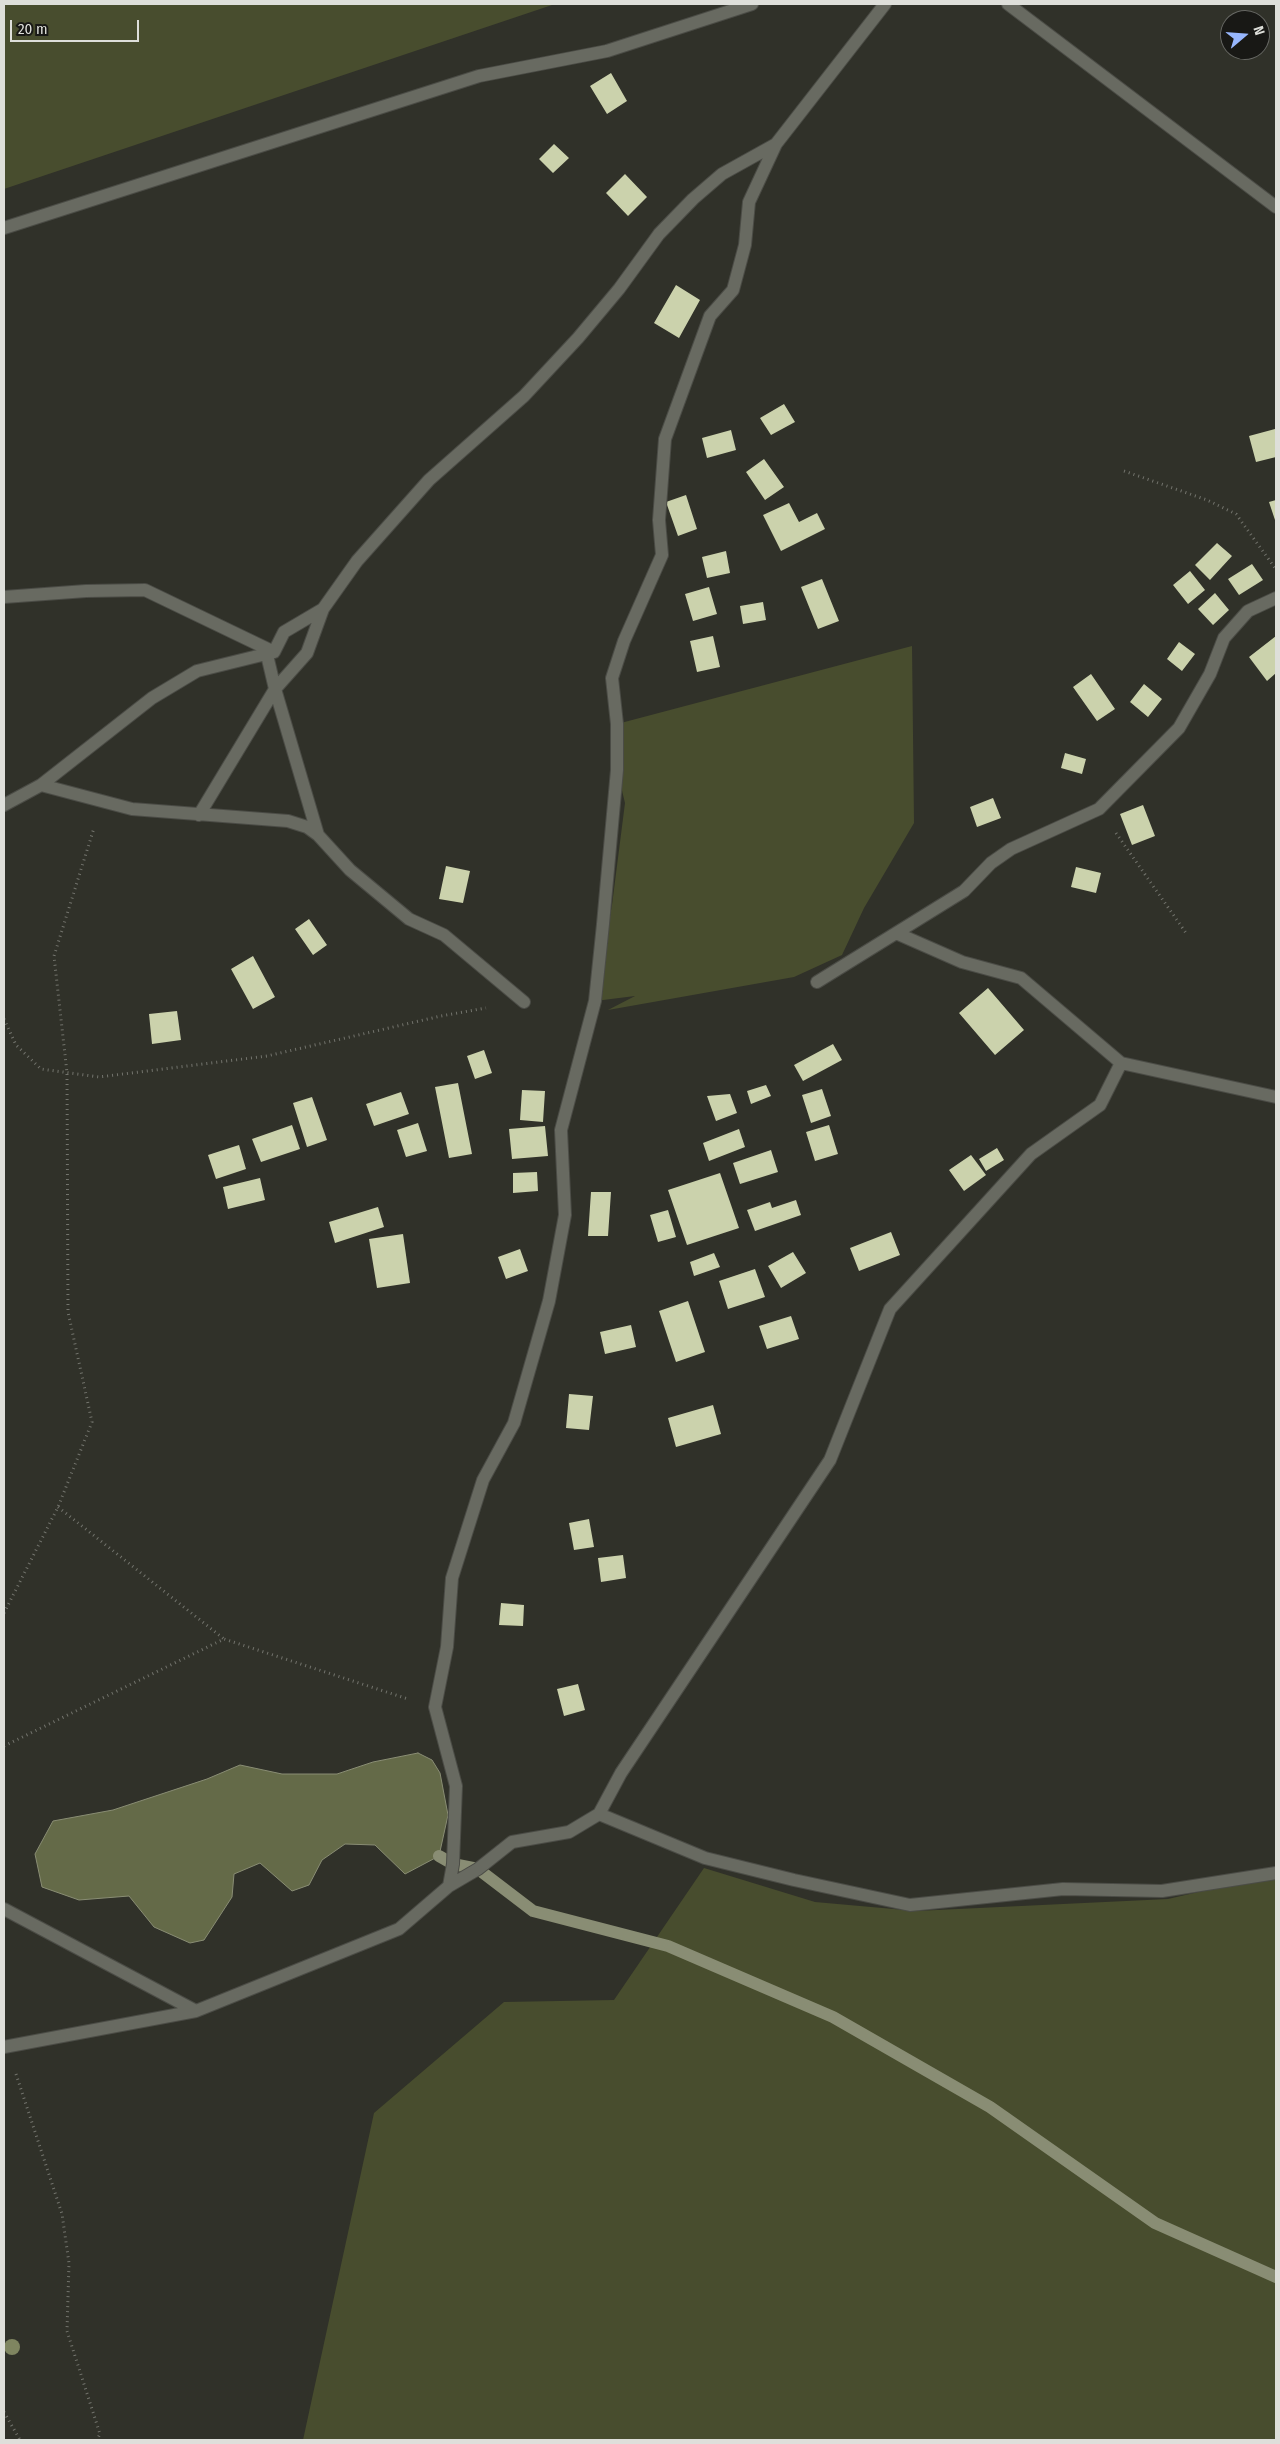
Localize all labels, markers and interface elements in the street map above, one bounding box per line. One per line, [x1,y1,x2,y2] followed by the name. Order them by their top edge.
[12,10,141,42] scale bar
[1220,10,1270,60] north arrow
[18,20,48,38] text: 20 m
[1249,24,1268,37] text: N

